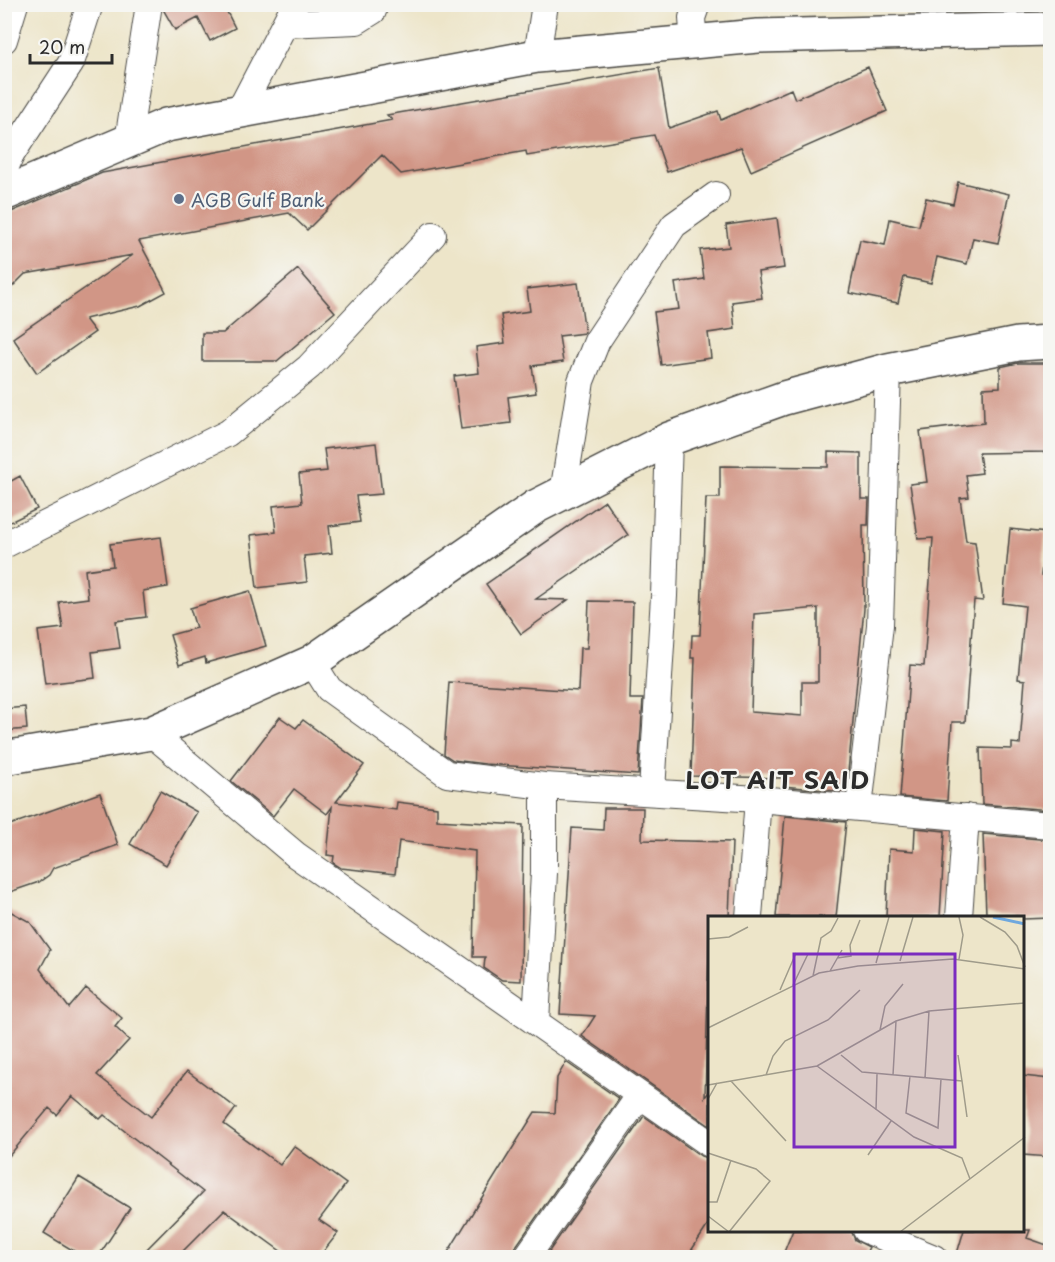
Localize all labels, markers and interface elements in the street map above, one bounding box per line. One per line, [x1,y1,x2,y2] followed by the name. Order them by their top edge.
[30,27,112,65] scale bar
[39,33,85,60] text: 20 m
[191,186,325,213] place label: AGB Gulf Bank
[172,192,186,206] marker: AGB Gulf Bank
[685,761,871,797] district label: LOT AIT SAID
[708,916,1025,1232] inset map

